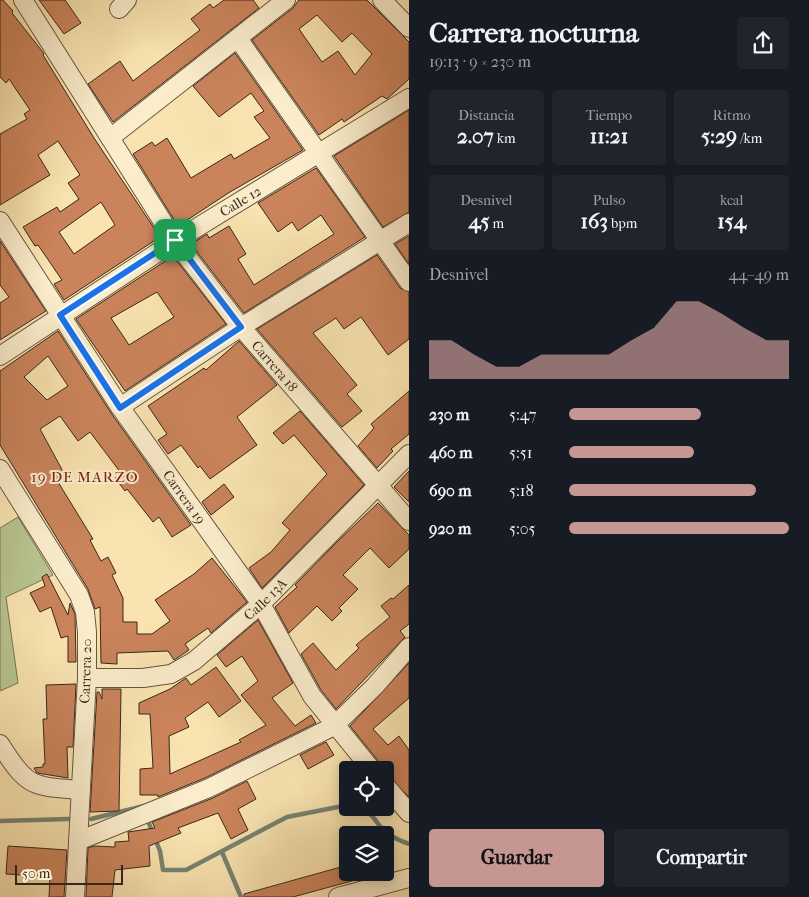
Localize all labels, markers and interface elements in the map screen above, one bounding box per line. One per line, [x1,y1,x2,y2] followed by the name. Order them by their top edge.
[429,16,639,49] text: Carrera nocturna
[737,17,789,69] button: share
[429,52,531,71] text: 19:13 · 9 × 230 m
[458,107,514,124] text: Distancia
[586,107,632,124] text: Tiempo
[713,107,751,124] text: Ritmo
[457,124,494,148] text: 2.07
[590,124,628,148] text: 11:21
[701,124,737,148] text: 5:29
[494,130,516,147] text: km
[737,130,762,147] text: /km
[216,182,264,220] street label: Calle 12
[460,192,512,209] text: Desnivel
[593,192,625,209] text: Pulso
[720,192,743,209] text: kcal
[469,209,489,233] text: 45
[581,209,608,233] text: 163
[717,209,746,233] text: 154
[489,215,504,232] text: m
[608,215,637,232] text: bpm
[154,219,196,261] pin
[161,226,189,254] icon: arrive
[429,265,489,284] text: Desnivel
[728,265,789,284] text: 44–49 m
[248,337,302,395] street label: Carrera 18
[429,405,469,424] text: 230 m
[509,405,537,424] text: 5:47
[429,443,473,462] text: 460 m
[509,443,532,462] text: 5:51
[159,467,210,527] street label: Carrera 19
[31,468,139,486] district label: 19 DE MARZO
[429,481,472,500] text: 690 m
[509,481,534,500] text: 5:18
[429,519,471,538] text: 920 m
[509,519,536,538] text: 5:05
[240,574,291,624] street label: Calle 13A
[76,638,96,704] street label: Carrera 20
[339,761,394,881] map controls
[339,761,394,816] button: locate
[339,826,394,881] button: layers
[429,829,604,887] button: Guardar
[614,829,789,887] button: Compartir
[15,862,122,885] scale bar
[22,865,50,882] text: 50 m

